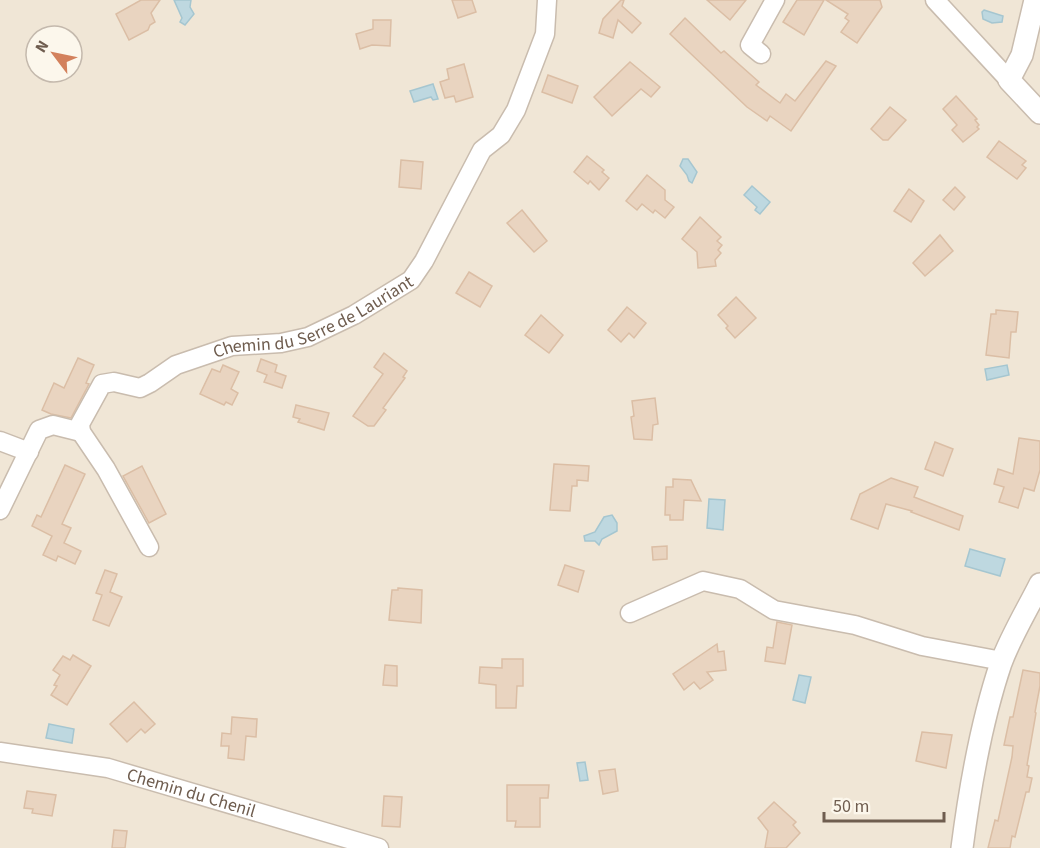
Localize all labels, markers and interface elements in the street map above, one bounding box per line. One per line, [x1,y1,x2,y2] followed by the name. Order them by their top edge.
[24,24,84,84] north arrow
[30,36,54,57] text: N
[210,270,418,365] street label: Chemin du Serre de Lauriant
[124,762,259,824] street label: Chemin du Chenil
[824,785,944,823] scale bar
[833,794,869,819] text: 50 m

